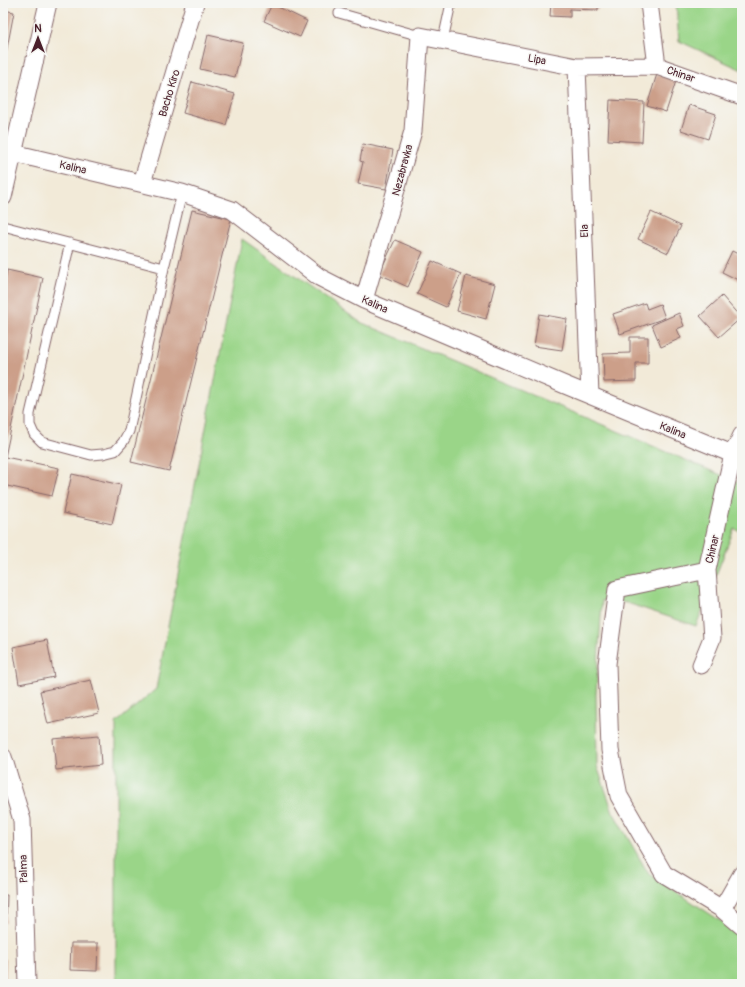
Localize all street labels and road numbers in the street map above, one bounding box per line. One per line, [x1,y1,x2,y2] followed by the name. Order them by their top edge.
[527,51,547,68] street label: Lipa
[665,64,697,85] street label: Chinar
[156,68,183,118] street label: Bacho Kiro
[389,143,416,197] street label: Nezabravka
[58,158,88,177] street label: Kalina
[578,224,591,238] street label: Ela
[360,293,390,316] street label: Kalina
[658,419,688,442] street label: Kalina
[703,533,722,565] street label: Chinar
[17,855,30,883] street label: Palma

